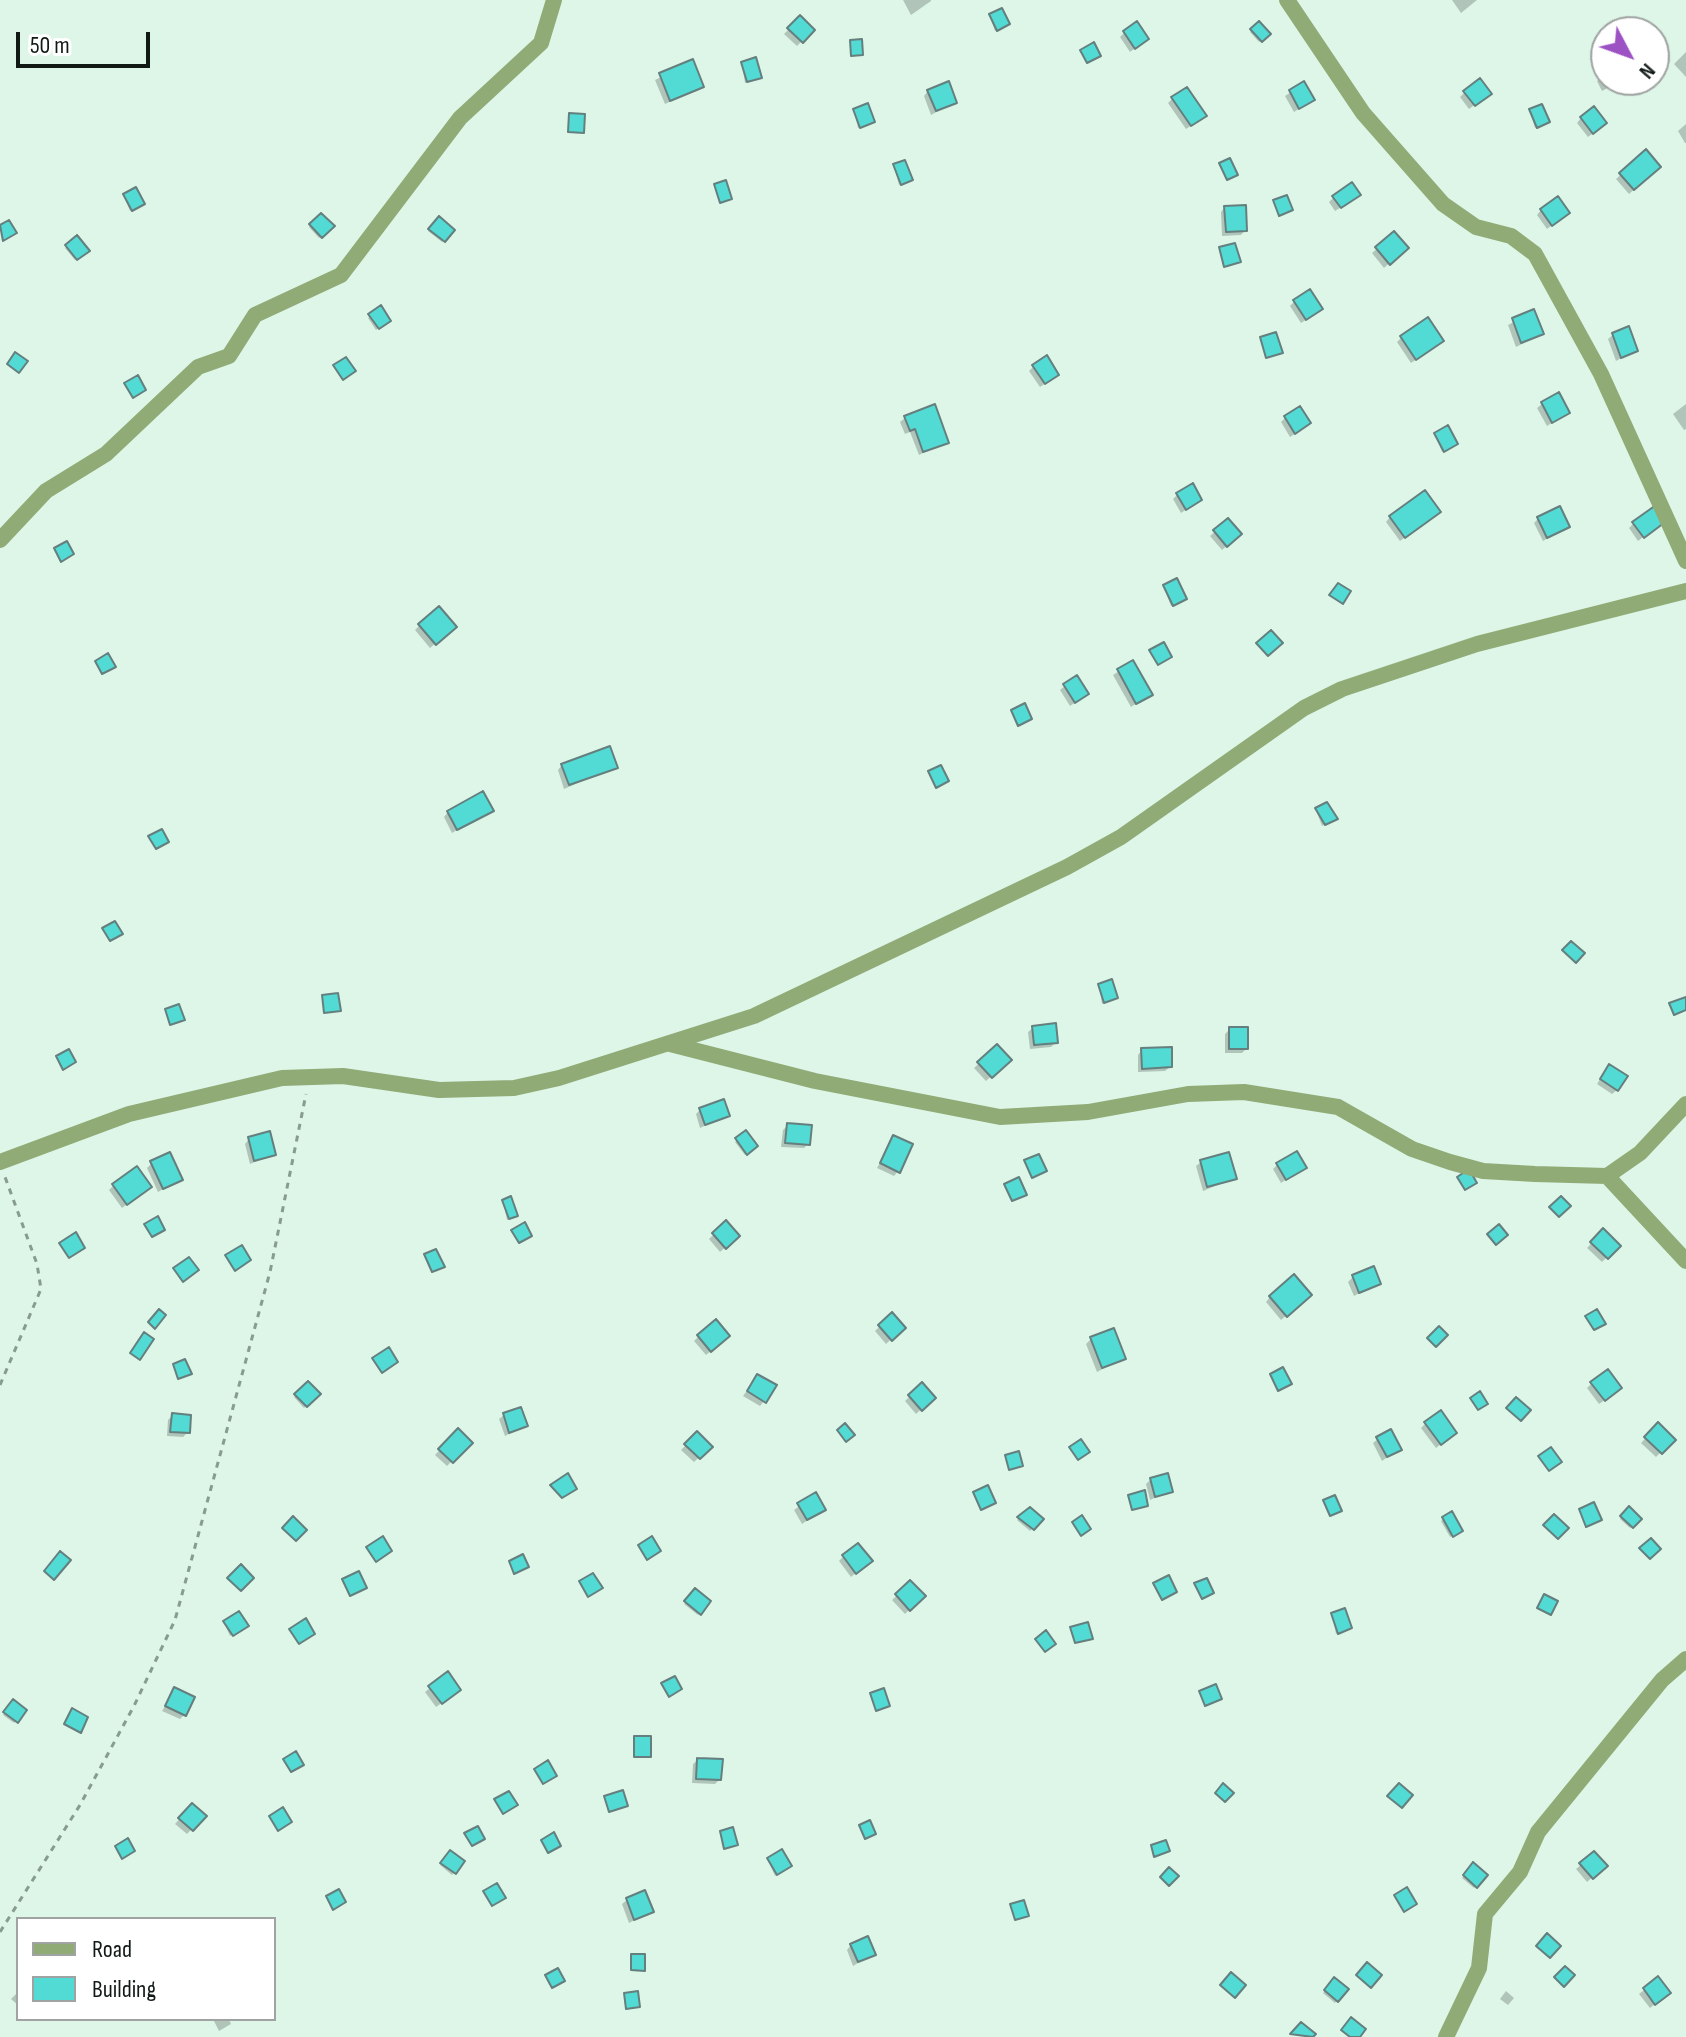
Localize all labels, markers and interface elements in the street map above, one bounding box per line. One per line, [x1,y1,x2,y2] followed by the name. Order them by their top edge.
[20,16,154,66] scale bar
[1590,16,1670,96] north arrow
[30,31,70,60] text: 50 m
[1633,57,1661,84] text: N
[16,1917,276,2021] legend
[92,1935,132,1964] text: Road
[92,1975,156,2004] text: Building

